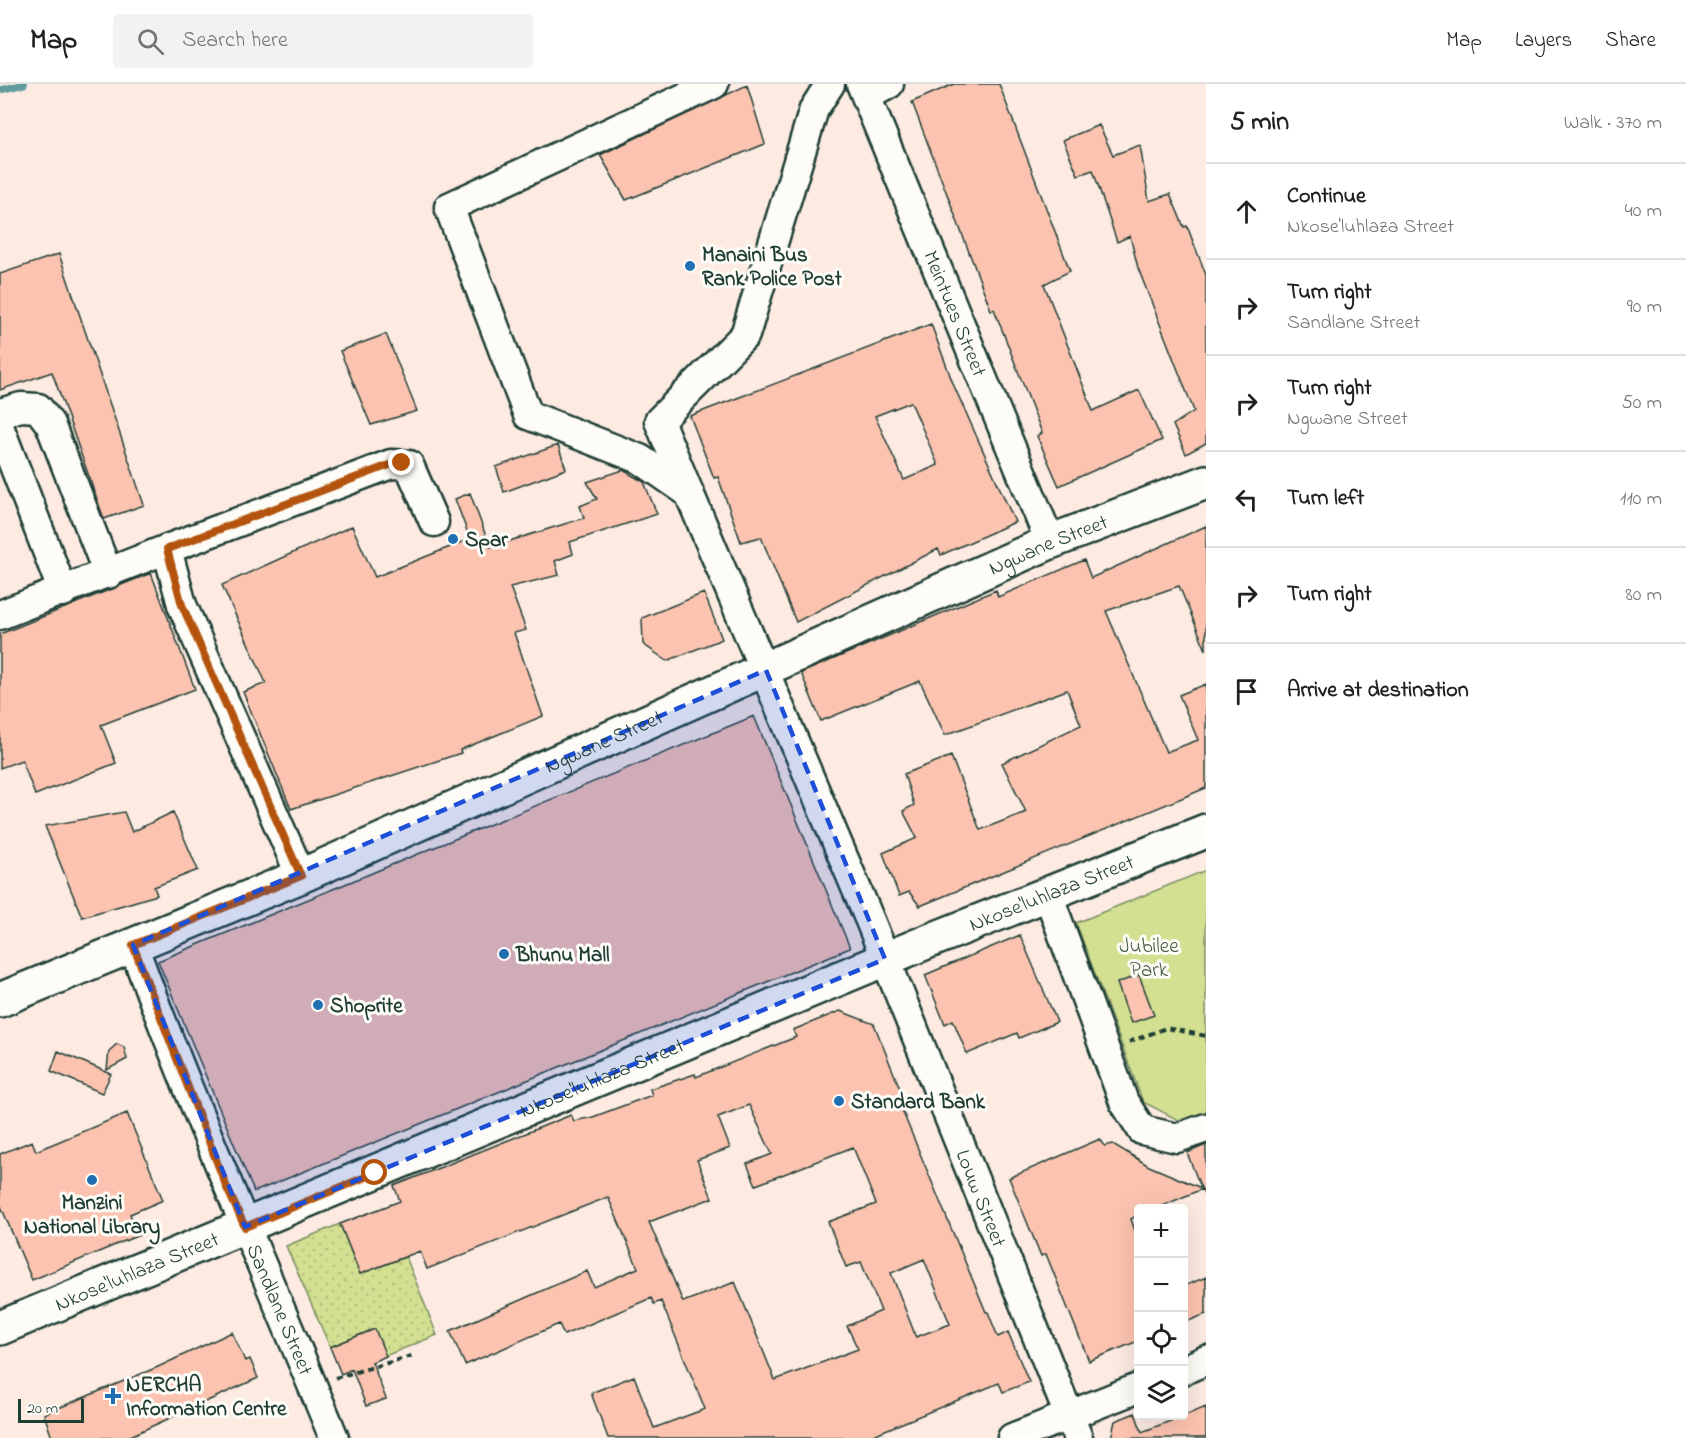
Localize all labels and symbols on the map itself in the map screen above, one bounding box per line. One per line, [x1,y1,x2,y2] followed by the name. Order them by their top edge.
[702,241,843,295] place label: Manaini Bus Rank Police Post
[914,247,993,382] street label: Meintues Street
[683,259,697,273] marker: Manaini Bus Rank Police Post
[388,449,414,475] route end
[984,508,1113,584] street label: Ngwane Street
[465,526,508,556] place label: Spar
[446,532,460,546] marker: Spar
[541,703,669,782] street label: Ngwane Street
[965,848,1139,941] street label: Nkose'luhlaza Street
[1119,932,1179,986] park label: Jubilee Park
[515,941,610,971] place label: Bhunu Mall
[497,947,511,961] marker: Bhunu Mall
[330,992,403,1022] place label: Shoprite
[311,998,325,1012] marker: Shoprite
[516,1032,689,1127] street label: Nkose'luhlaza Street
[851,1088,986,1118] place label: Standard Bank
[832,1094,846,1108] marker: Standard Bank
[947,1146,1013,1252] street label: Louw Street
[361,1159,387,1185] route start
[85,1173,99,1187] marker: Manzini National Library
[24,1189,161,1245] place label: Manzini National Library
[51,1225,224,1320] street label: Nkose'luhlaza Street
[238,1240,319,1380] street label: Sandlane Street
[126,1371,287,1425] place label: NERCHA Information Centre
[104,1387,122,1405] marker: NERCHA Information Centre
[18,1396,84,1424] scale bar

